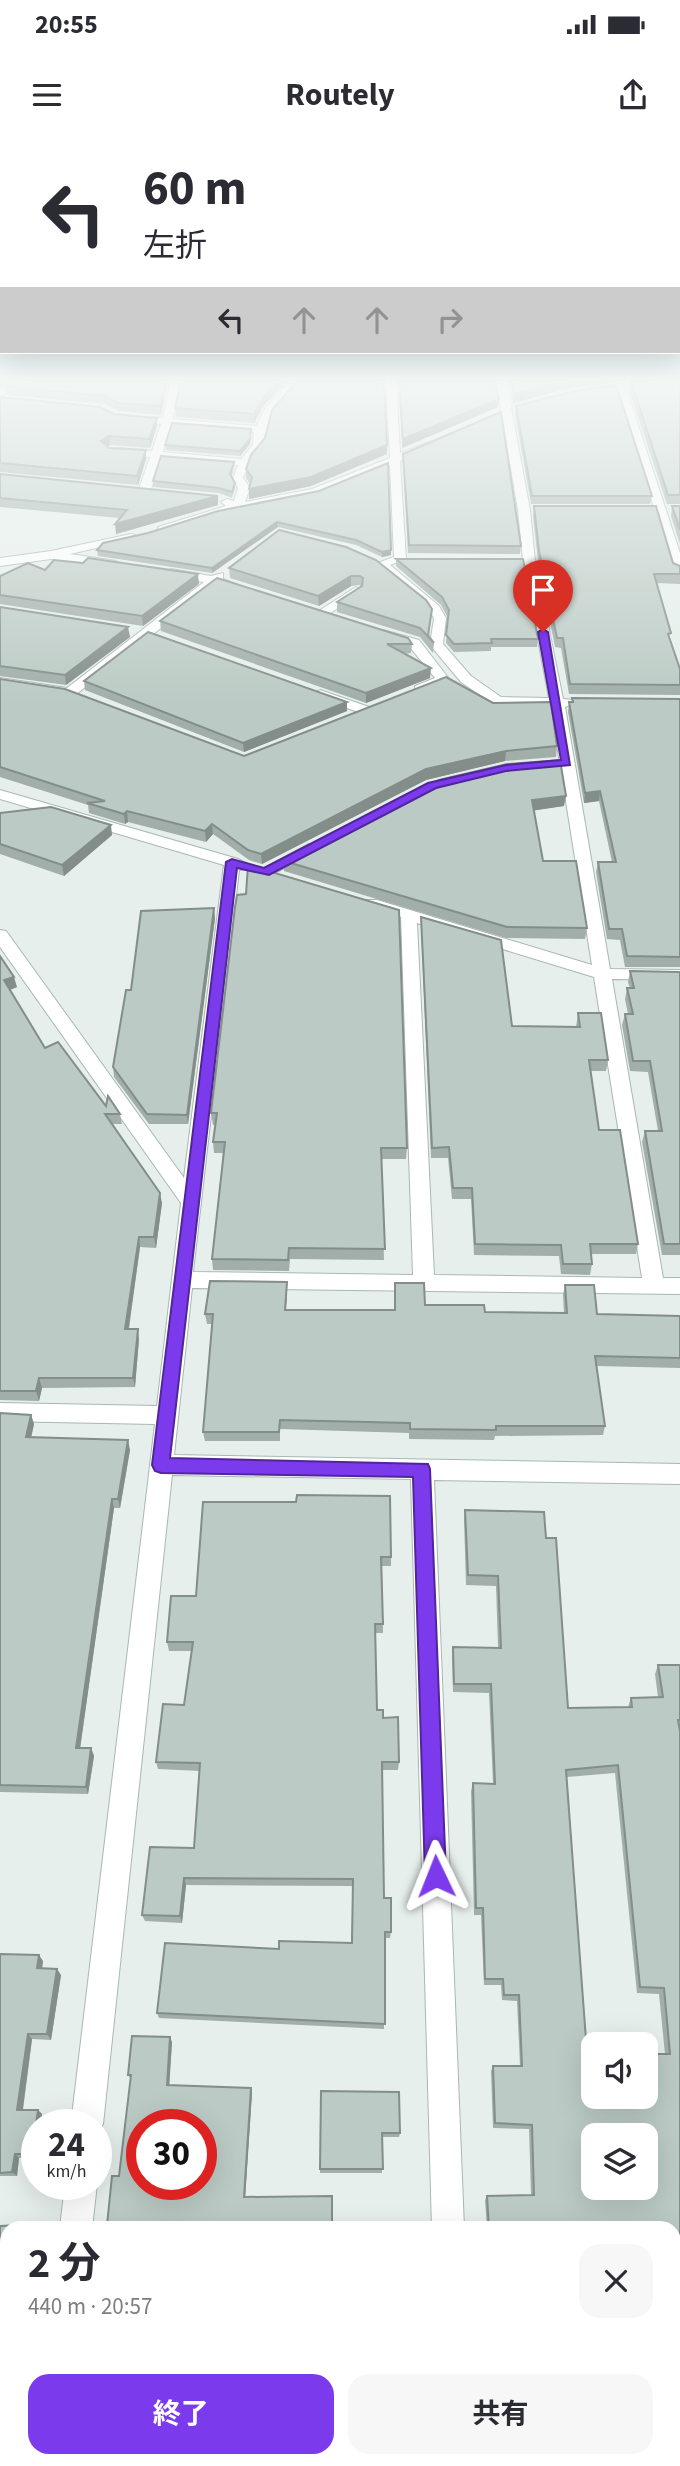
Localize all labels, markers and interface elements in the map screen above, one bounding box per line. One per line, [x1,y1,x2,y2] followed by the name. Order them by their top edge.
[35,6,98,43] text: 20:55
[285,72,395,118] text: Routely
[28,76,66,114] icon: menu
[614,76,652,114] icon: share
[143,154,247,224] text: 60 m
[28,168,119,259] icon: left
[143,223,207,269] text: 左折
[212,301,250,339] icon: left
[285,301,323,339] icon: ahead
[358,301,396,339] icon: ahead
[431,301,469,339] icon: right
[513,560,573,632] pin
[524,571,562,609] icon: arrive
[399,1839,473,1913] position arrow
[581,2032,658,2200] map controls
[581,2032,658,2109] button: sound
[126,2109,217,2200] speed limit sign: 30
[48,2120,85,2170] text: 24
[581,2123,658,2200] button: layers
[47,2159,86,2184] text: km/h
[28,2234,101,2294] text: 2 分
[579,2244,653,2318] button: close
[28,2290,152,2323] text: 440 m · 20:57
[28,2374,334,2454] button: 終了
[348,2374,653,2454] button: 共有

